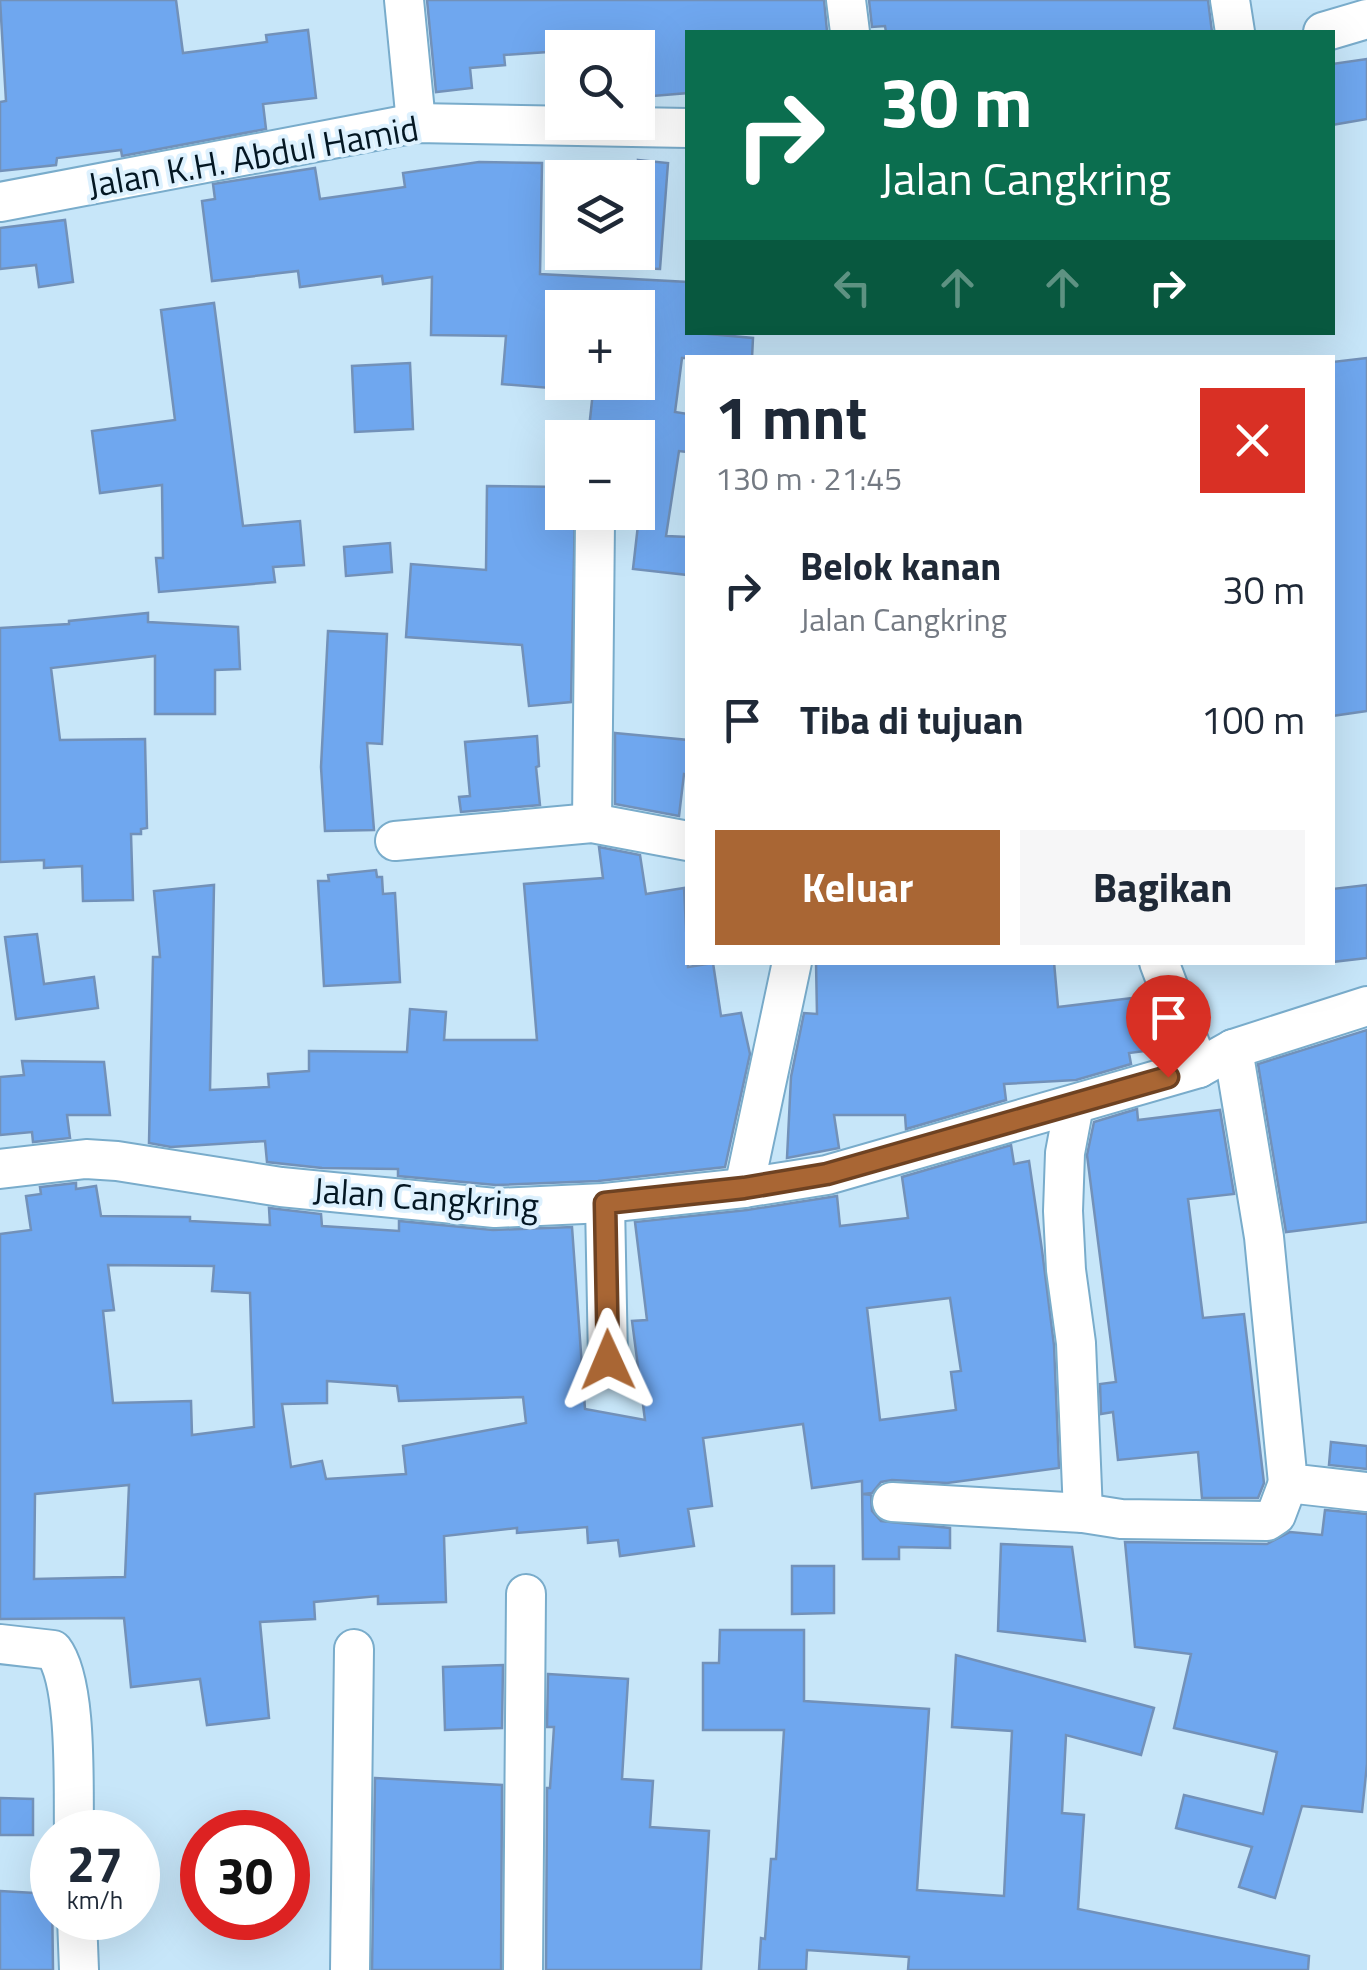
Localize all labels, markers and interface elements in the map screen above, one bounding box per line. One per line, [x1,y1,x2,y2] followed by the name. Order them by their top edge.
[545,30,655,530] map controls
[545,30,655,140] button: search
[880,48,1033,154] text: 30 m
[715,70,845,200] icon: right
[83,100,423,212] street label: Jalan K.H. Abdul Hamid
[880,144,1171,212] text: Jalan Cangkring
[545,160,655,270] button: layers
[825,260,880,315] icon: left
[930,260,985,315] icon: ahead
[1035,260,1090,315] icon: ahead
[1140,260,1195,315] icon: right
[545,290,655,400] button: +
[715,371,867,462] text: 1 mnt
[1200,388,1305,493] button: close
[545,420,655,530] button: −
[715,454,902,502] text: 130 m · 21:45
[800,537,1001,595] text: Belok kanan
[1222,561,1305,619] text: 30 m
[715,563,770,618] icon: right
[800,595,1007,643] text: Jalan Cangkring
[800,691,1023,749] text: Tiba di tujuan
[1201,691,1305,749] text: 100 m
[715,693,770,748] icon: arrive
[715,830,1000,945] button: Keluar
[1020,830,1305,945] button: Bagikan
[1126,975,1211,1078] pin
[1141,990,1196,1045] icon: arrive
[311,1162,541,1232] street label: Jalan Cangkring
[556,1308,660,1412] position arrow
[180,1810,310,1940] speed limit sign: 30
[67,1825,123,1901] text: 27
[67,1881,123,1919] text: km/h

